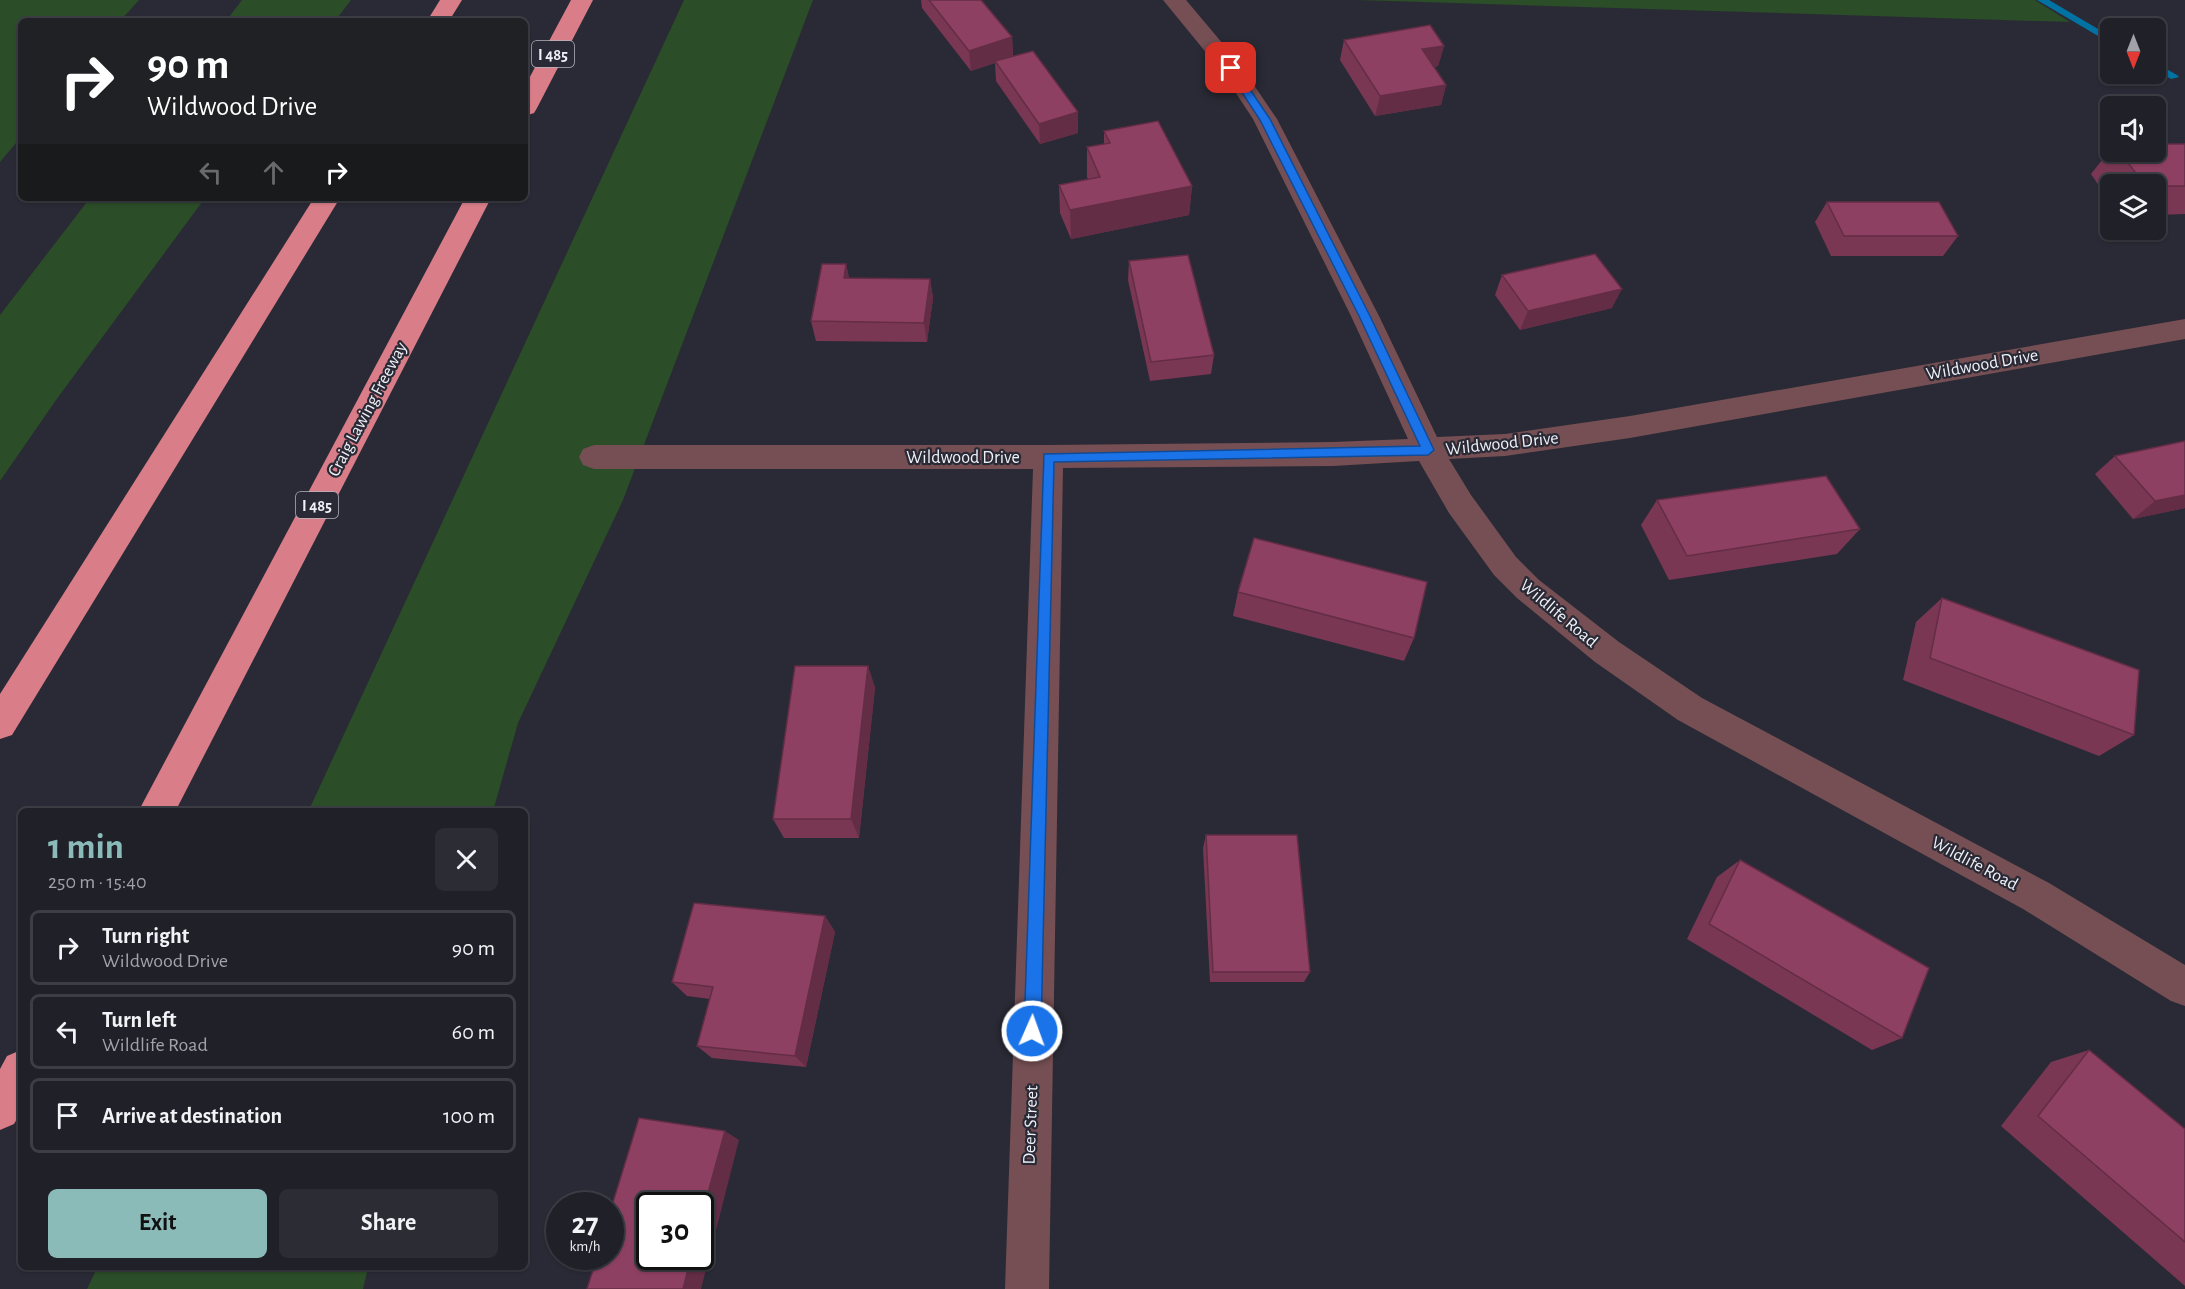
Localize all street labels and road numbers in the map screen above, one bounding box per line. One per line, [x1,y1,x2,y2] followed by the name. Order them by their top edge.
[532,41,574,67] road number: I 485
[325,339,411,480] street label: Craig Lawing Freeway
[1925,346,2040,384] street label: Wildwood Drive
[1445,429,1559,459] street label: Wildwood Drive
[906,449,1020,467] street label: Wildwood Drive
[296,492,338,518] road number: I 485
[1516,576,1601,651] street label: Wildlife Road
[1928,834,2021,894] street label: Wildlife Road
[1021,1085,1041,1165] street label: Deer Street

